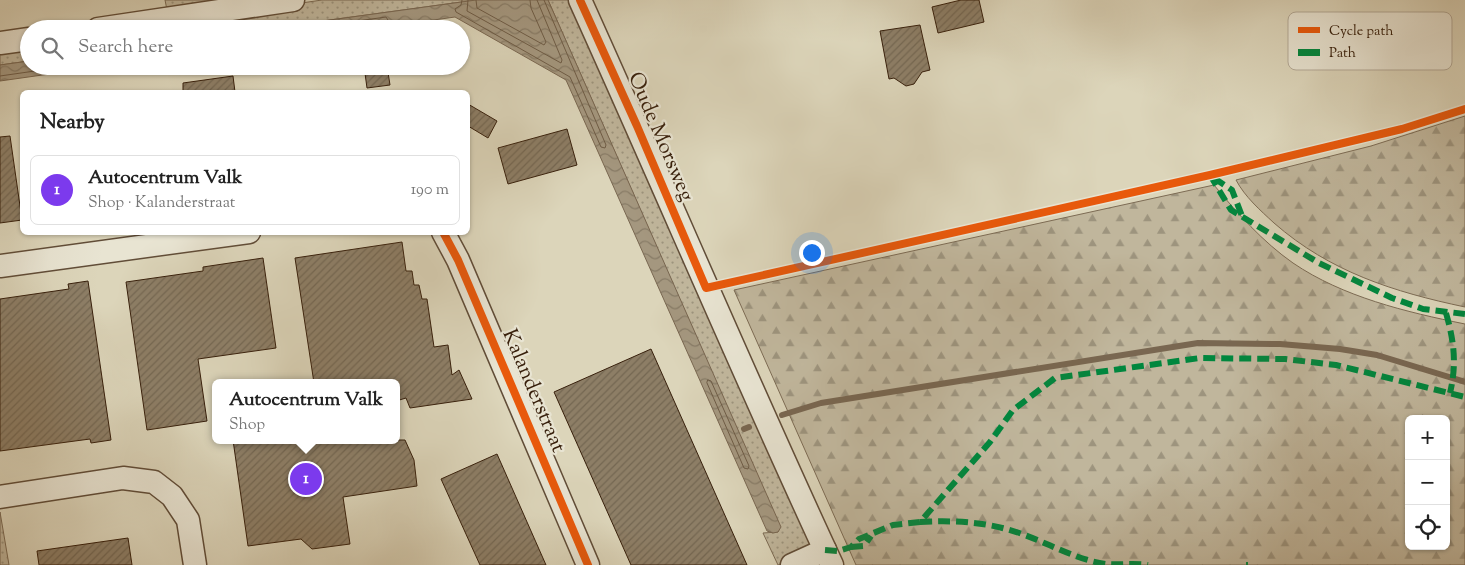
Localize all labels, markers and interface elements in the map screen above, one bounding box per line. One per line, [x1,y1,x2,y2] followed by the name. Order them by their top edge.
[1288,12,1452,70] legend
[20,20,470,75] search box
[1329,22,1393,42] text: Cycle path
[38,34,66,62] icon: search
[78,34,173,61] text: Search here
[1329,44,1356,64] text: Path
[619,68,701,206] street label: Oude Morsweg
[40,108,105,138] text: Nearby
[88,165,242,192] text: Autocentrum Valk
[54,179,60,202] text: 1
[411,179,449,202] text: 190 m
[88,192,235,215] text: Shop · Kalanderstraat
[799,240,825,266] your location
[493,325,573,457] street label: Kalanderstraat
[212,379,400,444] popup
[229,387,383,414] text: Autocentrum Valk
[229,414,265,437] text: Shop
[1405,415,1450,550] map controls
[1405,415,1450,460] button: +
[290,460,322,498] pin: 1
[1405,460,1450,505] button: −
[1405,505,1450,550] button: locate

